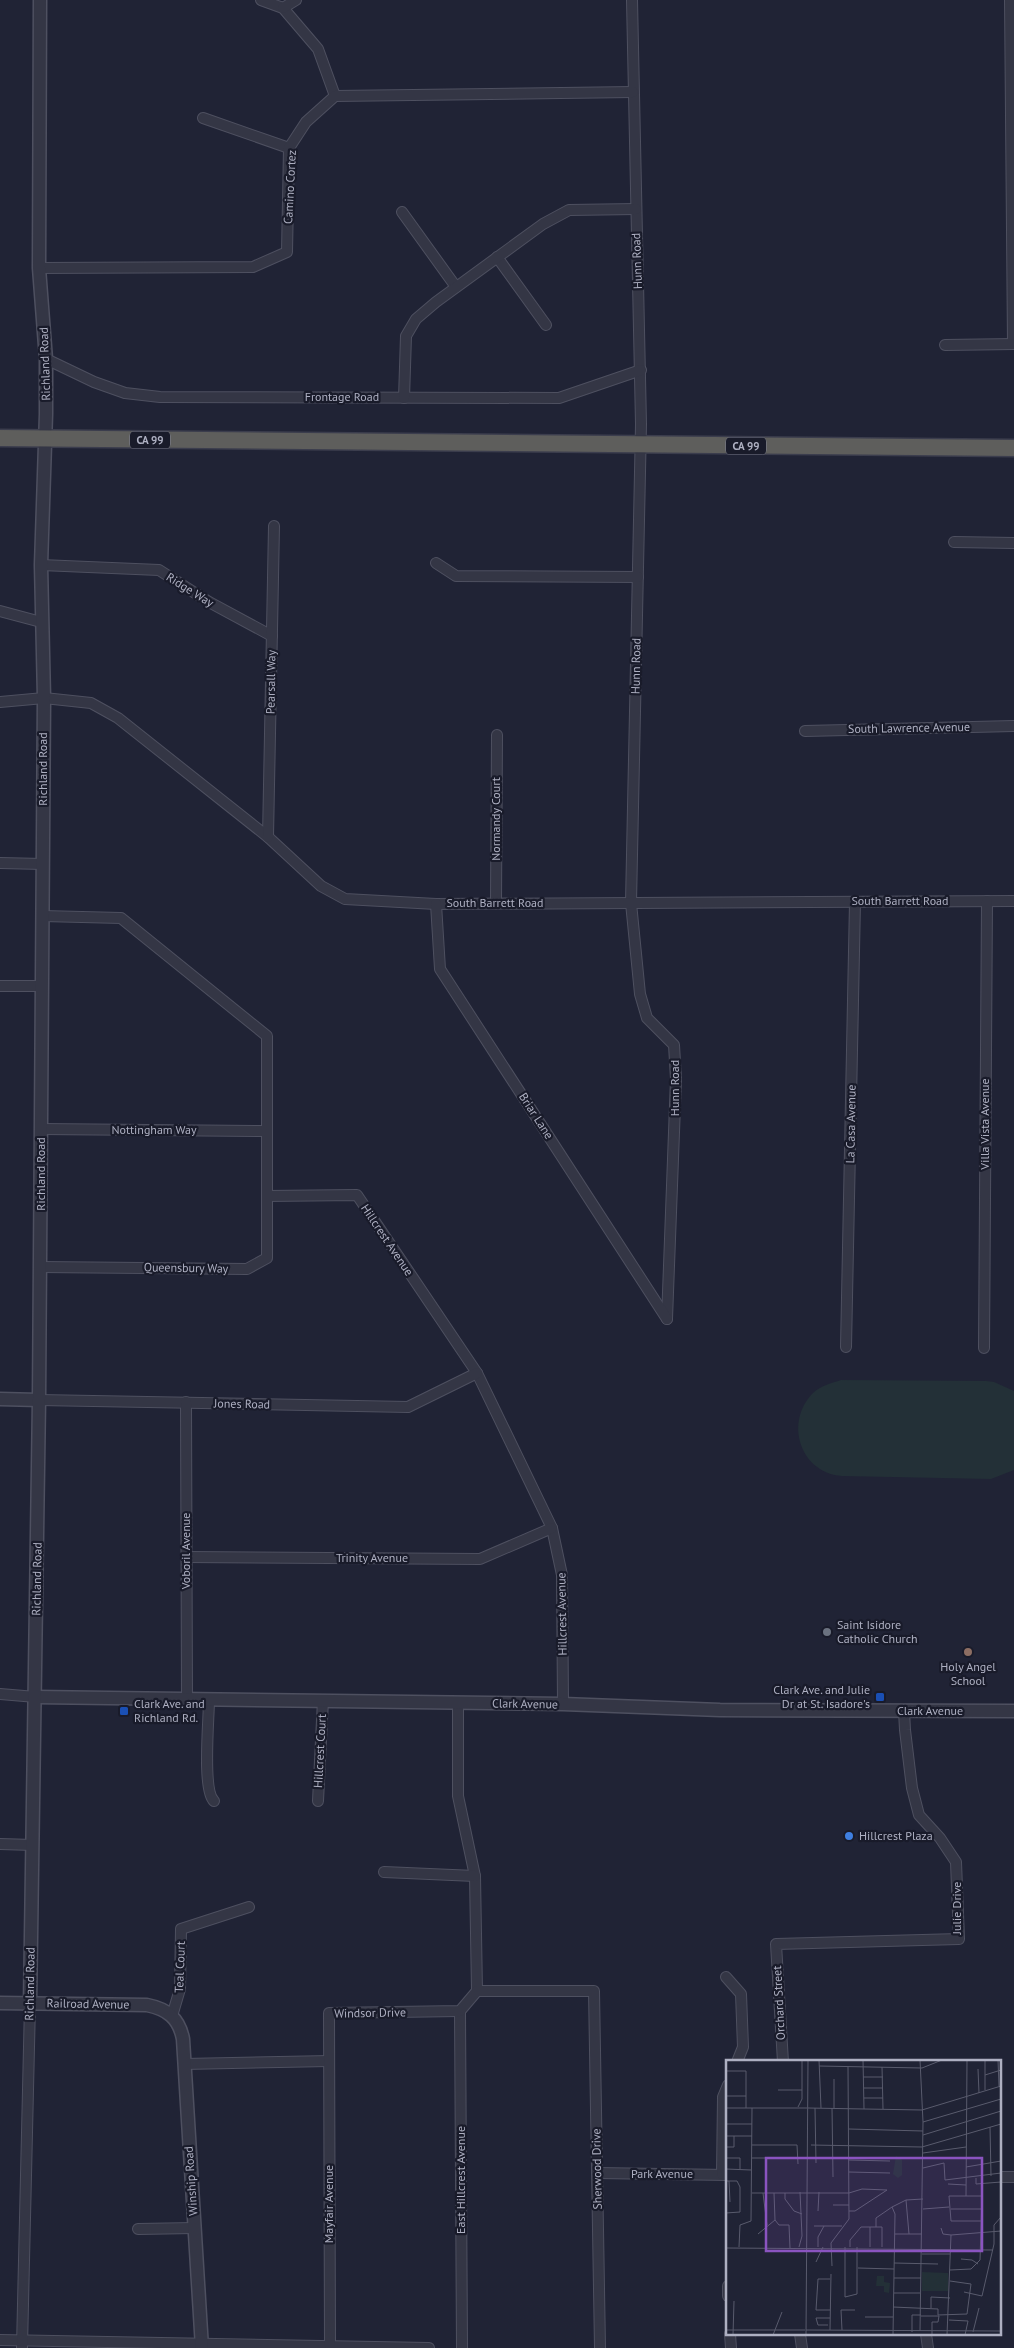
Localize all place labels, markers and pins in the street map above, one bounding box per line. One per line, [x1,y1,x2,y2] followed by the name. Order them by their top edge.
[837,1617,918,1646] place label: Saint Isidore Catholic Church
[821,1626,833,1638] marker: Saint Isidore Catholic Church
[962,1646,974,1658] marker: Holy Angel School
[940,1659,996,1688] place label: Holy Angel School
[773,1682,870,1711] place label: Clark Ave. and Julie Dr at St. Isadore's
[874,1691,886,1703] marker: Clark Ave. and Julie Dr at St. Isadore's
[134,1696,205,1725] place label: Clark Ave. and Richland Rd.
[118,1705,130,1717] marker: Clark Ave. and Richland Rd.
[859,1828,933,1843] place label: Hillcrest Plaza
[843,1830,855,1842] marker: Hillcrest Plaza

